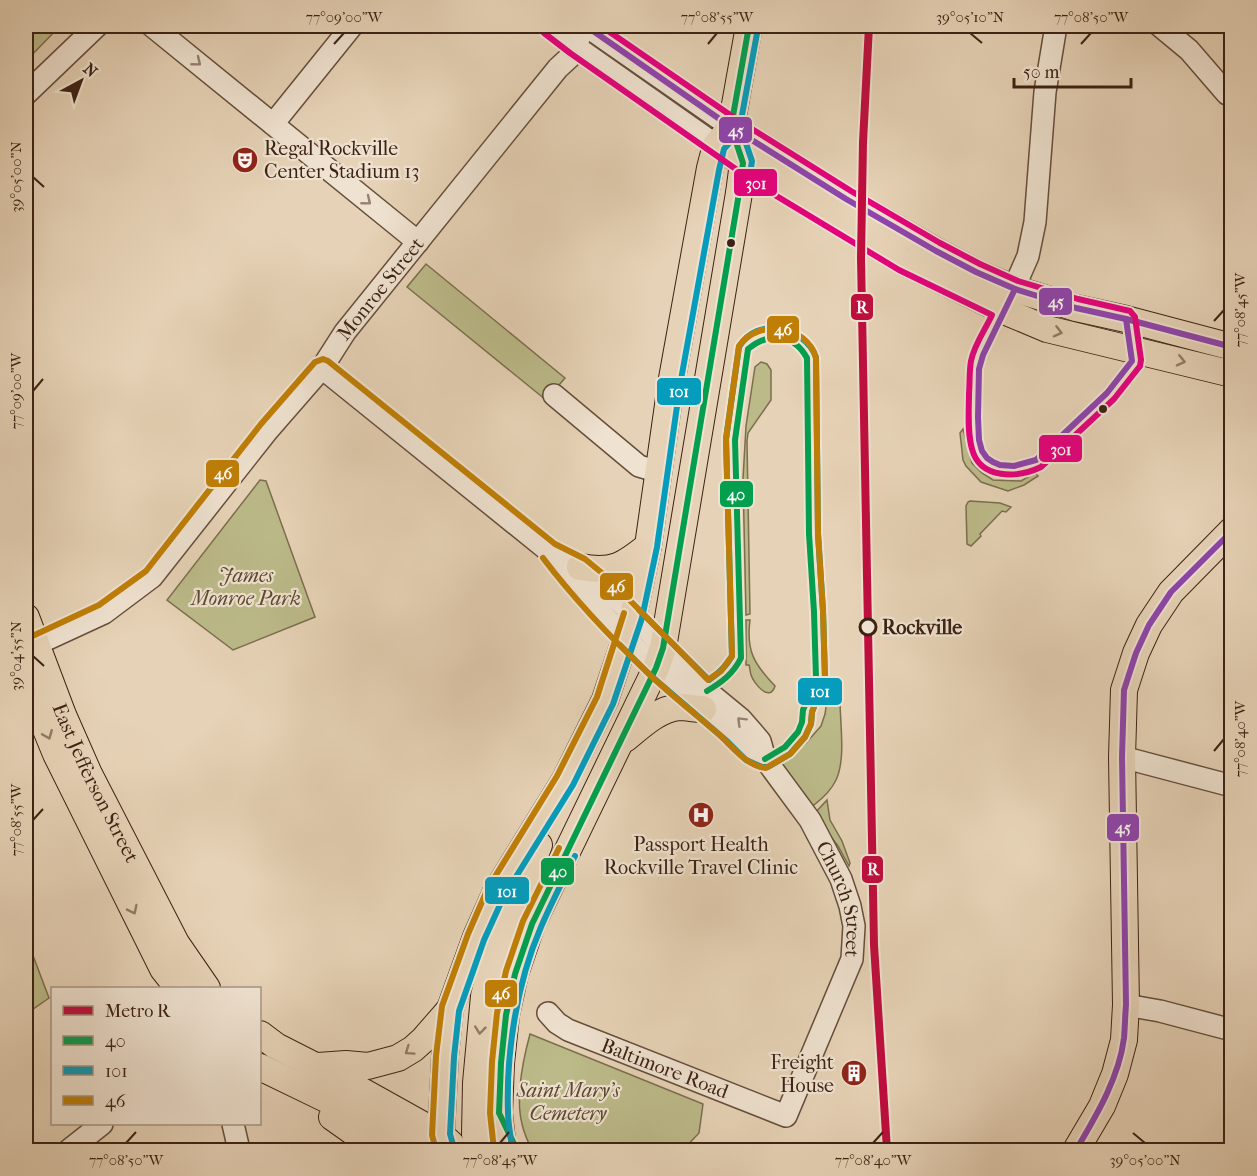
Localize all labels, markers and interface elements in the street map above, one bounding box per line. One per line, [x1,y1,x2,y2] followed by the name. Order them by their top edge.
[306,8,383,26] text: 77°09'00"W
[681,8,754,26] text: 77°08'55"W
[936,8,1005,26] text: 39°05'10"N
[1054,8,1129,26] text: 77°08'50"W
[51,51,111,111] north arrow
[1014,51,1131,89] scale bar
[190,55,201,66] one-way arrow
[80,59,102,82] text: N
[1023,62,1060,83] text: 50 m
[718,116,753,144] line badge: 45
[727,121,744,141] text: 45
[264,137,420,183] place label: Regal Rockville Center Stadium 13
[7,141,25,213] text: 39°05'00"N
[230,145,260,175] theatre icon: Regal Rockville Center Stadium 13
[733,168,778,197] line badge: 301
[745,174,767,194] text: 301
[360,193,371,204] one-way arrow
[332,233,429,345] street label: Monroe Street
[725,237,737,249] unlabelled marker
[1231,271,1249,347] text: 77°08'45"W
[1038,287,1073,316] line badge: 45
[1047,292,1064,312] text: 45
[850,293,874,321] line badge: R
[856,298,869,317] text: R
[766,315,800,344] line badge: 46
[773,320,792,340] text: 46
[1053,324,1063,337] one-way arrow
[7,352,25,429] text: 77°09'00"W
[1176,354,1186,367] one-way arrow
[656,377,702,406] line badge: 101
[669,382,689,401] text: 101
[1097,403,1109,415] unlabelled marker
[1038,434,1083,463] line badge: 301
[1050,440,1072,460] text: 301
[205,459,240,488] line badge: 46
[213,464,232,484] text: 46
[719,480,754,508] line badge: 40
[726,485,745,505] text: 40
[189,564,301,610] park label: James Monroe Park
[599,572,634,601] line badge: 46
[606,577,625,597] text: 46
[882,616,962,639] place label: Rockville
[859,618,877,636] marker: Rockville
[7,620,25,691] text: 39°04'55"N
[797,677,843,706] line badge: 101
[810,682,830,701] text: 101
[1231,699,1249,777] text: 77°08'40"W
[48,700,143,866] street label: East Jefferson Street
[738,717,748,728] one-way arrow
[41,729,53,740] one-way arrow
[7,783,25,856] text: 77°08'55"W
[686,800,716,830] hospital icon: Passport Health Rockville Travel Clinic
[1106,813,1140,842] line badge: 45
[1114,818,1131,838] text: 45
[604,833,798,879] place label: Passport Health Rockville Travel Clinic
[811,838,865,958] street label: Church Street
[861,855,884,884] line badge: R
[540,857,575,886] line badge: 40
[867,860,880,879] text: R
[548,862,567,882] text: 40
[484,876,530,905] line badge: 101
[497,882,517,901] text: 101
[126,904,138,915] one-way arrow
[484,979,518,1008] line badge: 46
[491,984,510,1004] text: 46
[51,987,261,1125] legend
[105,1001,171,1022] text: Metro R
[474,1026,487,1035] one-way arrow
[105,1031,126,1052] text: 40
[598,1034,733,1104] street label: Baltimore Road
[405,1044,416,1055] one-way arrow
[770,1051,834,1097] place label: Freight House
[839,1058,869,1088] building icon: Freight House
[105,1061,128,1082] text: 101
[515,1079,620,1125] park label: Saint Mary's Cemetery
[105,1091,126,1112] text: 46
[89,1151,164,1169] text: 77°08'50"W
[463,1151,539,1169] text: 77°08'45"W
[835,1151,913,1169] text: 77°08'40"W
[1109,1151,1181,1169] text: 39°05'00"N

